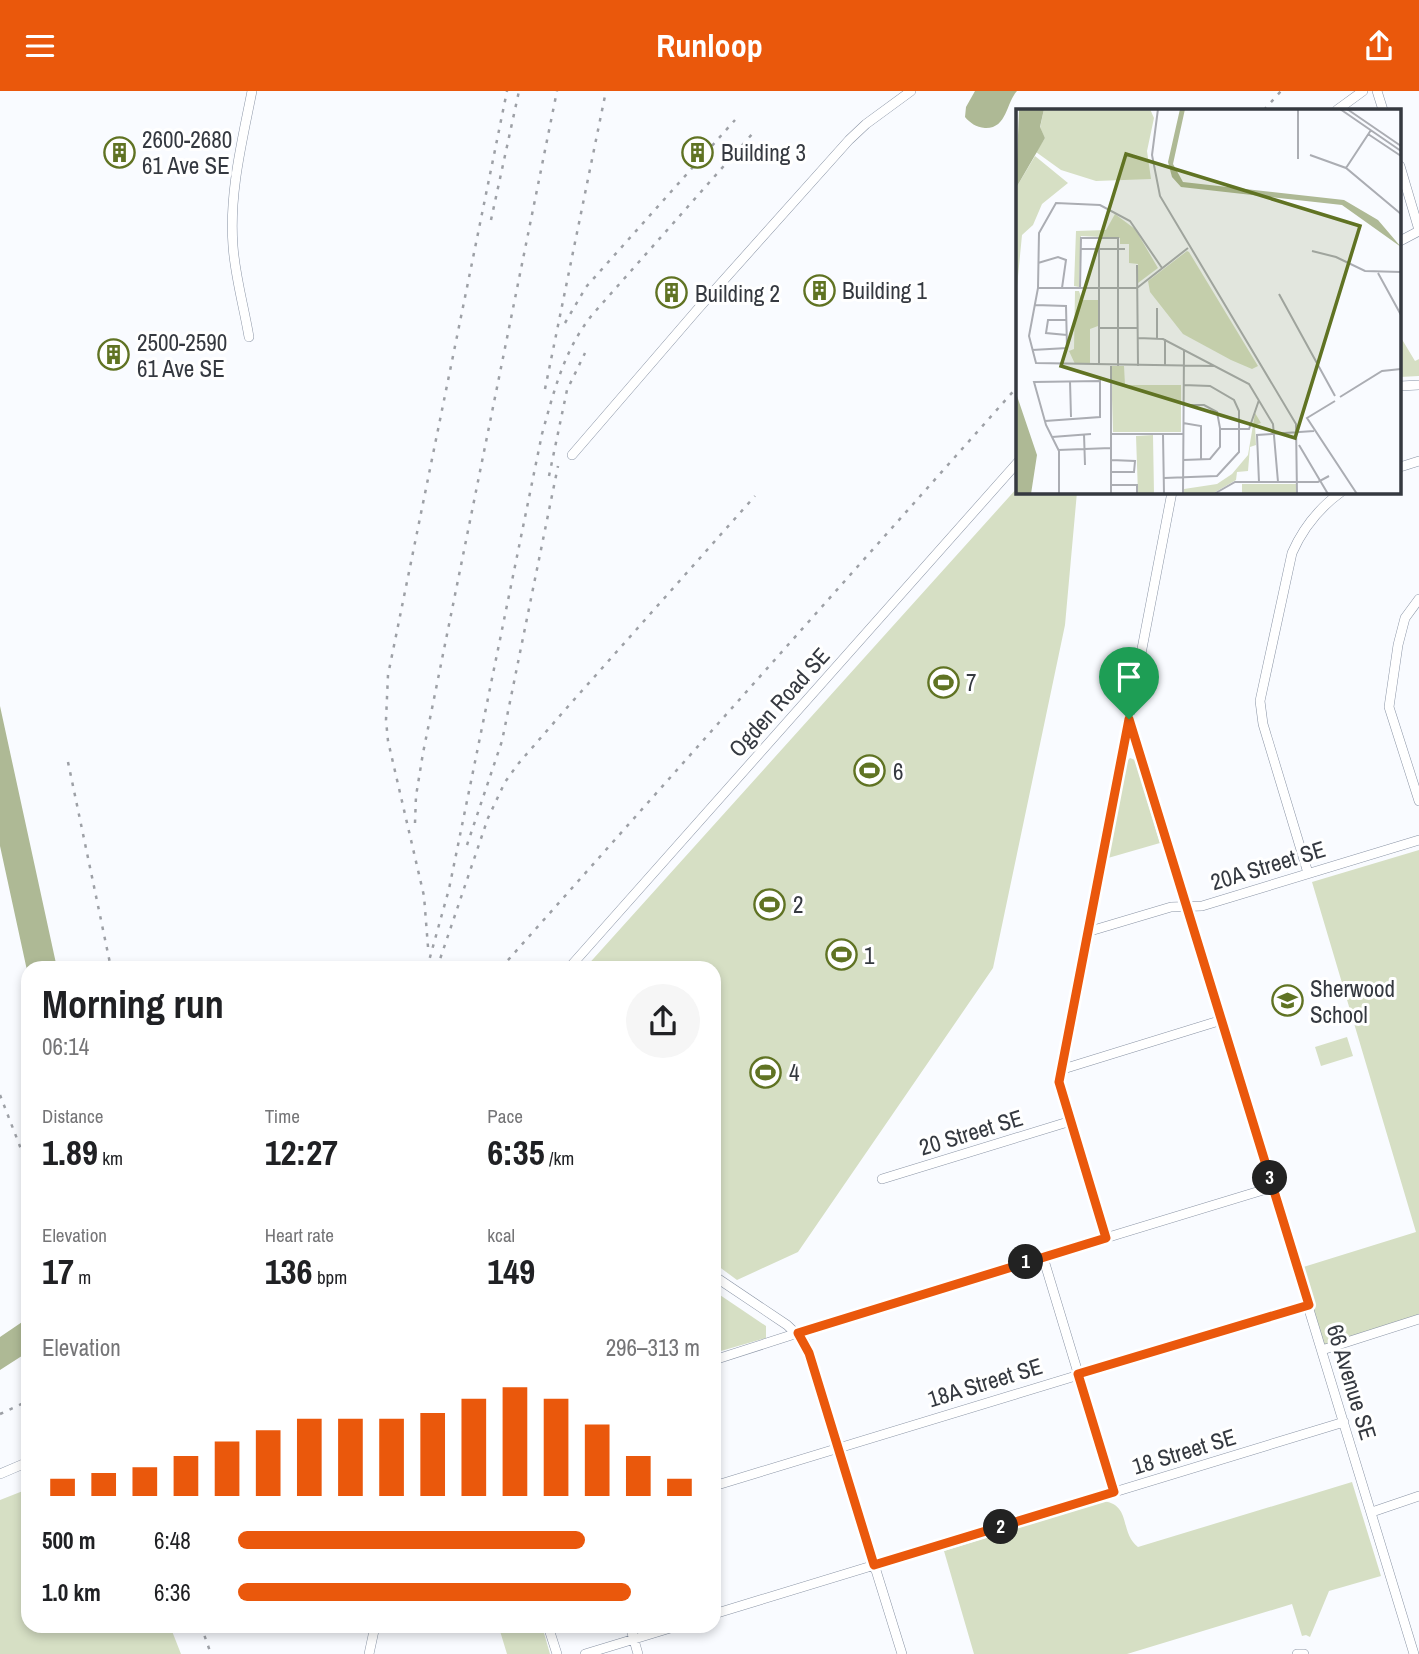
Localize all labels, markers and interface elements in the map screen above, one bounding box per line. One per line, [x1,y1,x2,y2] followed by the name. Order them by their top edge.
[656,24,763,67] text: Runloop
[21,27,59,65] icon: menu
[1360,27,1398,65] icon: share
[1016,109,1402,493] inset map
[142,124,232,181] place label: 2600-2680 61 Ave SE
[102,135,136,169] building icon: 2600-2680 61 Ave SE
[681,135,715,169] building icon: Building 3
[721,137,806,168] place label: Building 3
[802,273,836,307] building icon: Building 1
[842,275,927,306] place label: Building 1
[655,276,689,310] building icon: Building 2
[695,278,780,309] place label: Building 2
[137,327,227,384] place label: 2500-2590 61 Ave SE
[97,338,131,372] building icon: 2500-2590 61 Ave SE
[722,641,836,763] street label: Ogden Road SE
[1099,647,1159,719] pin
[1110,658,1148,696] icon: arrive
[926,665,960,699] sports icon: 7
[966,667,977,698] place label: 7
[853,754,887,788] sports icon: 6
[893,756,904,787] place label: 6
[1207,833,1329,897] street label: 20A Street SE
[753,887,787,921] sports icon: 2
[793,889,804,920] place label: 2
[824,938,858,972] sports icon: 1
[864,940,875,971] place label: 1
[1310,973,1395,1030] place label: Sherwood School
[42,979,224,1030] text: Morning run
[626,984,700,1058] button: share
[1270,984,1304,1018] school or university icon: Sherwood School
[42,1031,89,1062] text: 06:14
[749,1055,783,1089] sports icon: 4
[789,1057,800,1088] place label: 4
[915,1102,1027,1162] street label: 20 Street SE
[42,1103,103,1129] text: Distance
[265,1103,300,1129] text: Time
[487,1103,523,1129] text: Pace
[42,1129,98,1176] text: 1.89
[265,1129,338,1176] text: 12:27
[487,1129,545,1176] text: 6:35
[98,1145,123,1171] text: km
[545,1145,574,1171] text: /km
[1252,1161,1288,1195] pin: 3
[1265,1164,1274,1190] text: 3
[42,1222,107,1248] text: Elevation
[265,1222,334,1248] text: Heart rate
[487,1222,515,1248] text: kcal
[1009,1245,1044,1279] pin: 1
[42,1248,74,1295] text: 17
[265,1248,313,1295] text: 136
[487,1248,535,1295] text: 149
[1021,1248,1030,1274] text: 1
[74,1264,91,1290] text: m
[313,1264,347,1290] text: bpm
[1320,1320,1384,1444] street label: 66 Avenue SE
[42,1332,121,1363] text: Elevation
[606,1332,700,1363] text: 296–313 m
[924,1350,1046,1414] street label: 18A Street SE
[1128,1421,1240,1481] street label: 18 Street SE
[984,1509,1018,1545] pin: 2
[996,1513,1005,1539] text: 2
[42,1525,95,1556] text: 500 m
[154,1525,191,1556] text: 6:48
[42,1577,101,1608] text: 1.0 km
[154,1577,191,1608] text: 6:36

